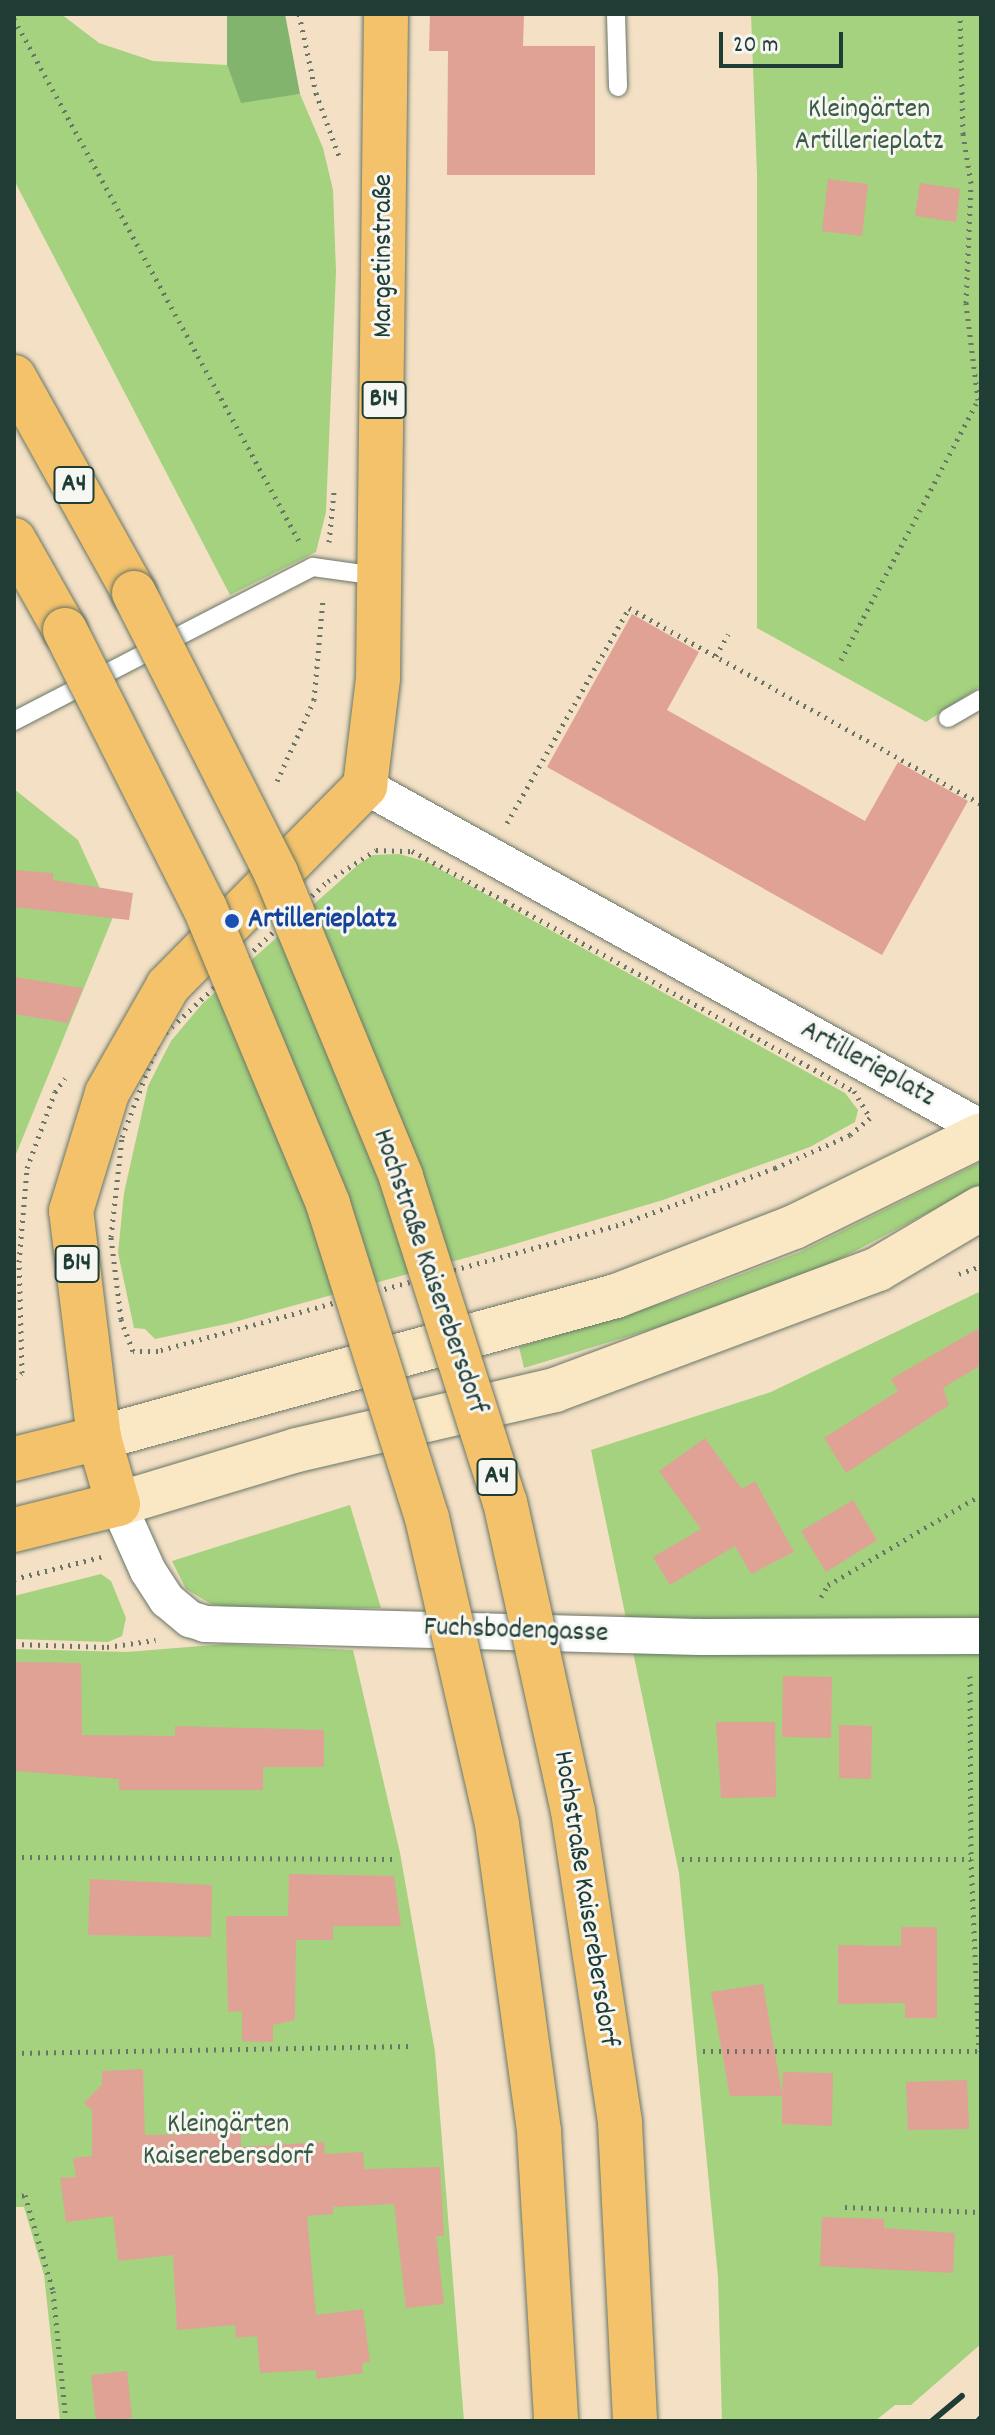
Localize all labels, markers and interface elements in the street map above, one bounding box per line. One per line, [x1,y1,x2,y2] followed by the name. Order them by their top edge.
[723,16,847,66] scale bar
[733,29,779,63] text: 20 m
[795,94,943,160] park label: Kleingärten Artillerieplatz
[368,174,402,338] street label: Margetinstraße
[360,378,408,422] road number: B14
[52,463,96,507] road number: A4
[248,904,396,938] place label: Artillerieplatz
[223,912,241,930] marker: Artillerieplatz
[794,1014,940,1116] street label: Artillerieplatz
[363,1125,493,1419] street label: Hochstraße Kaiserebersdorf
[53,1242,101,1286] road number: B14
[475,1455,519,1499] road number: A4
[423,1612,609,1652] street label: Fuchsbodengasse
[544,1749,624,2049] street label: Hochstraße Kaiserebersdorf
[143,2109,313,2175] park label: Kleingärten Kaiserebersdorf

